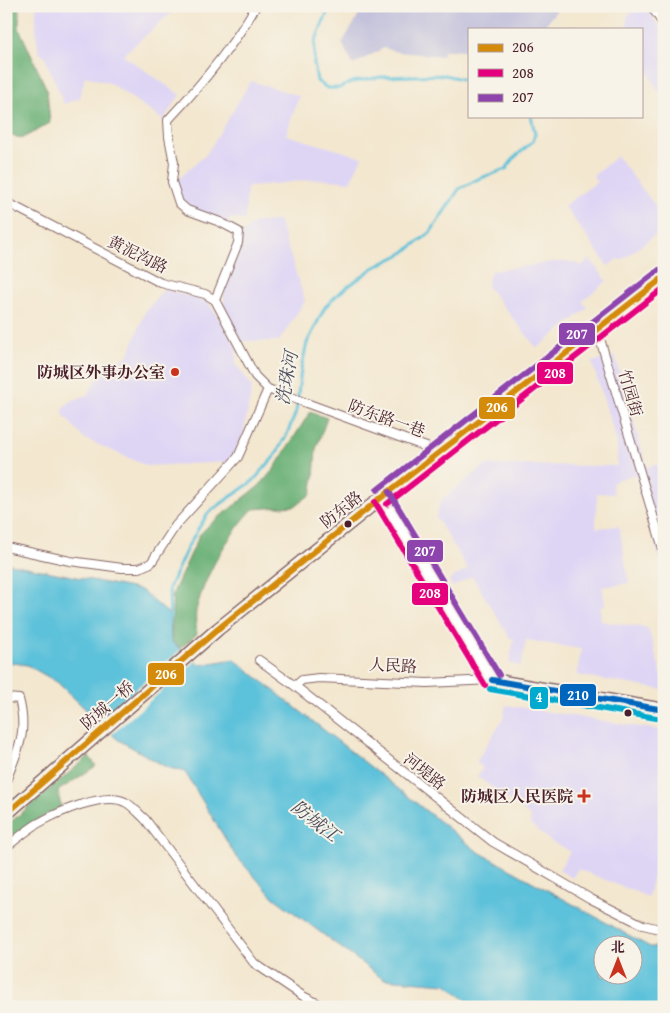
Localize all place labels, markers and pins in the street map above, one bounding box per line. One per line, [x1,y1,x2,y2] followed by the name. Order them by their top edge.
[37,360,165,384] place label: 防城区外事办公室
[169,366,181,378] marker: 防城区外事办公室
[343,519,353,529] unlabelled marker
[623,708,633,718] unlabelled marker
[461,784,573,808] place label: 防城区人民医院
[577,789,591,803] marker: 防城区人民医院

